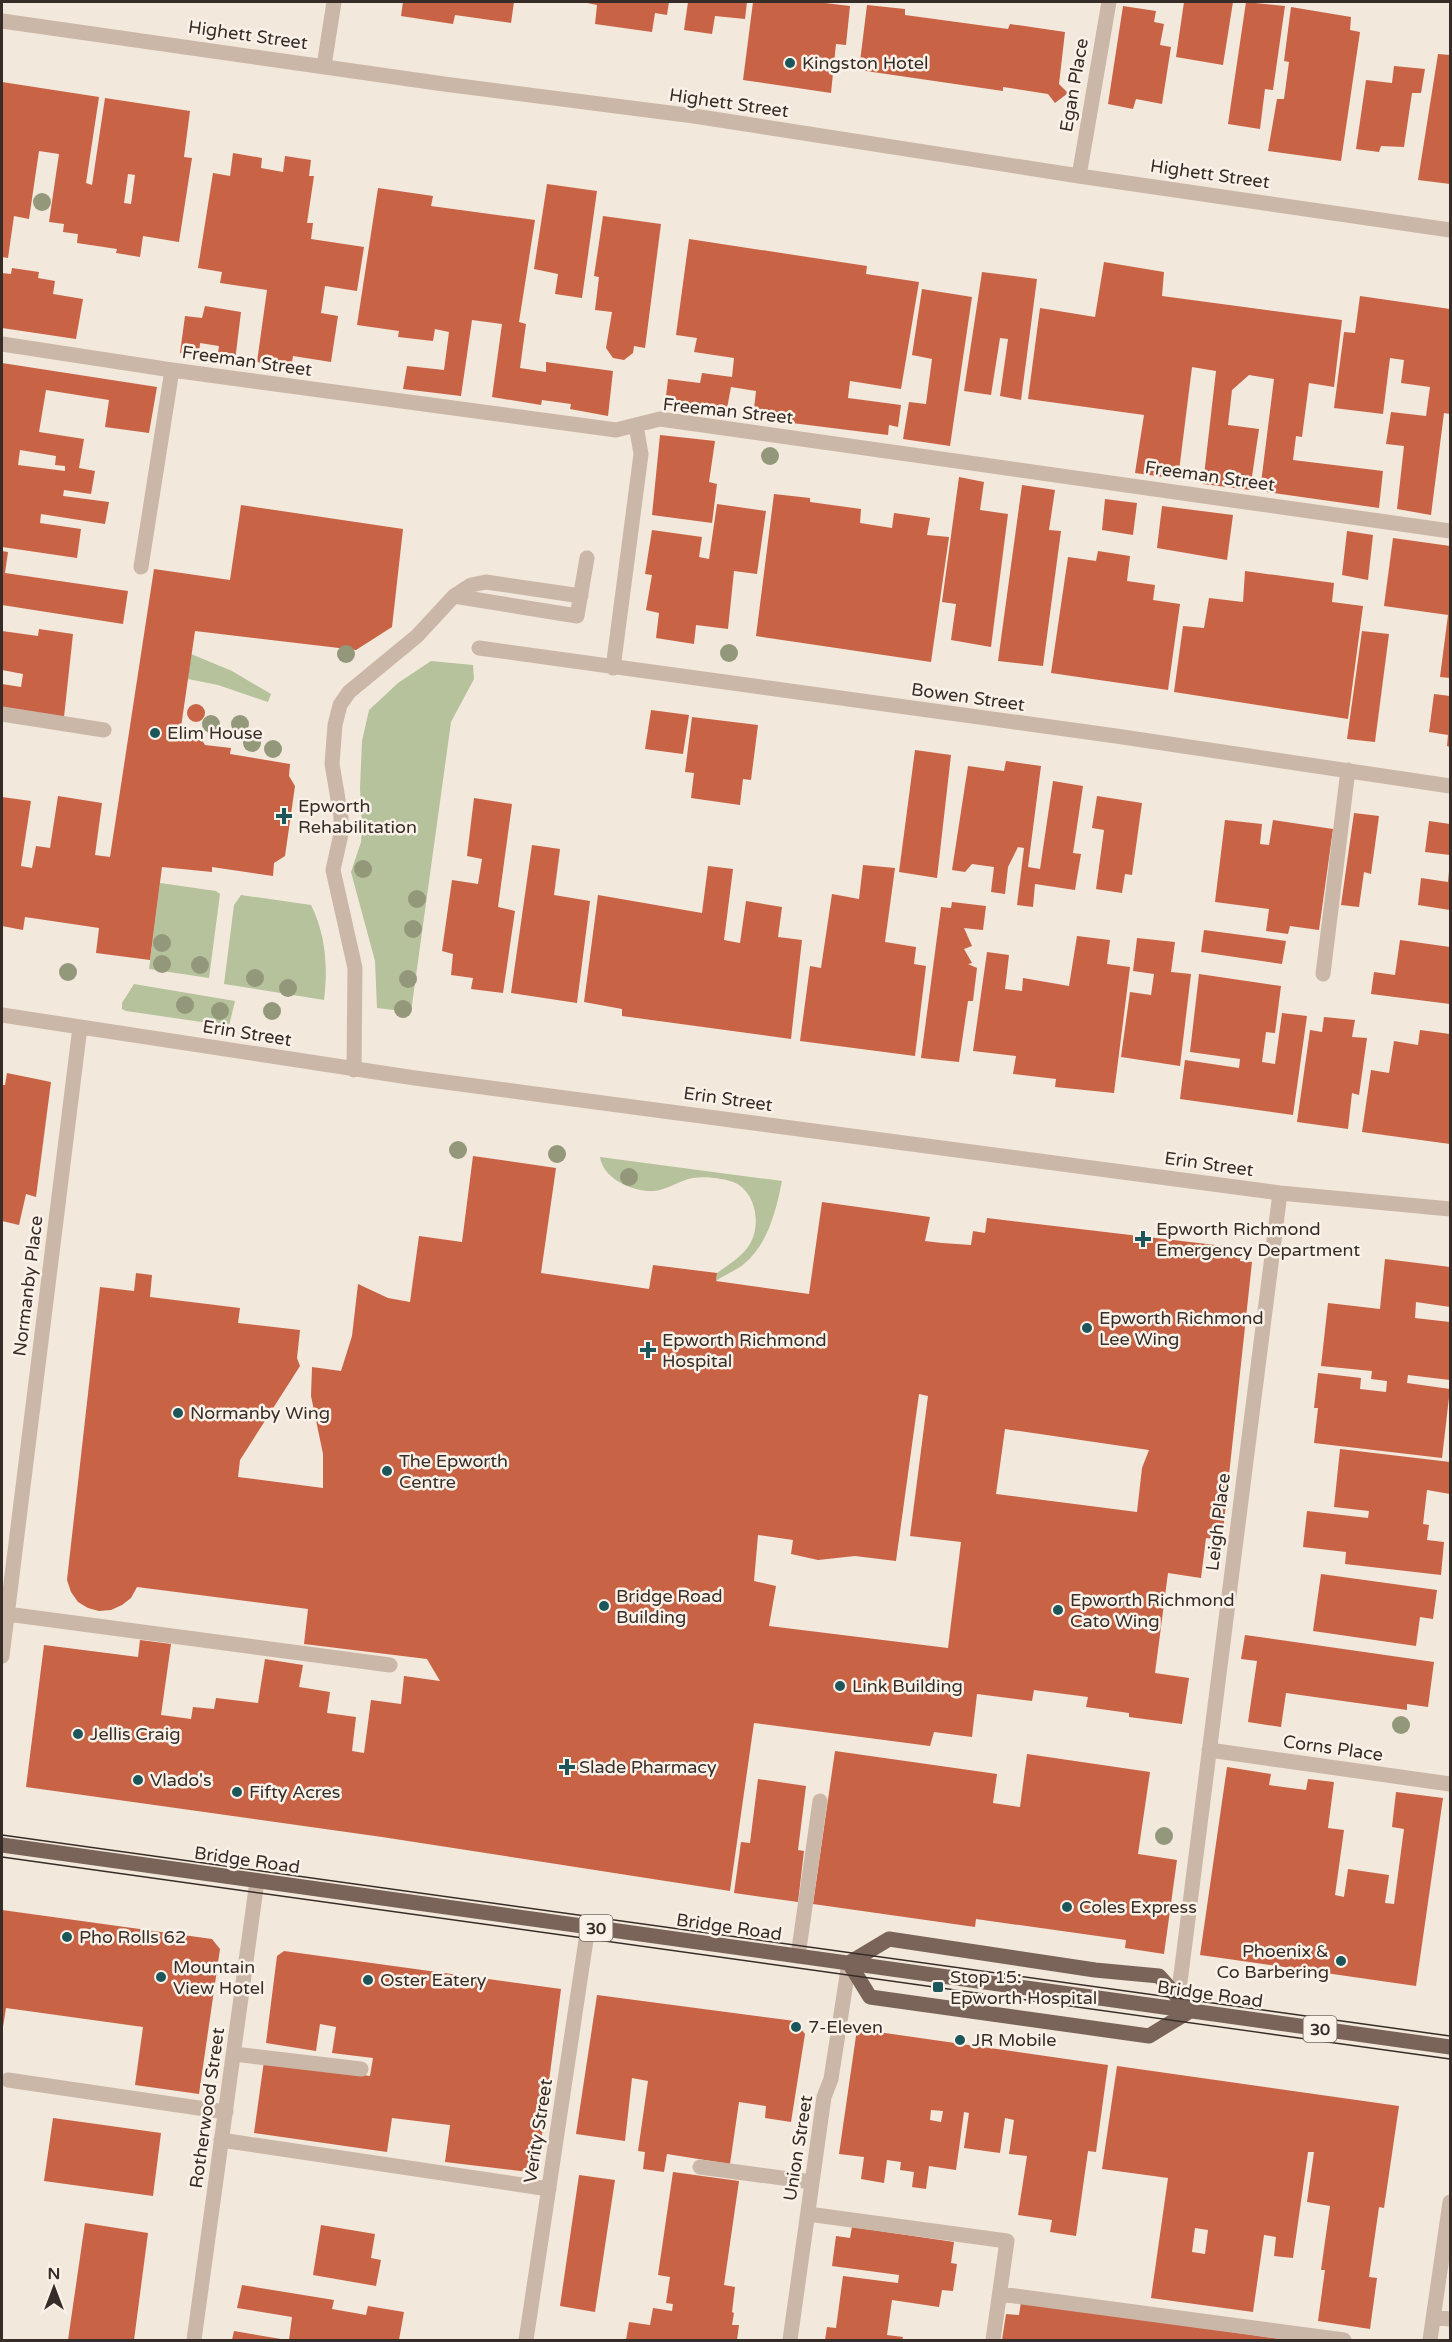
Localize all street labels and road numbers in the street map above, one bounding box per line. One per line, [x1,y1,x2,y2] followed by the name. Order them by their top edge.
[187,16,309,54] street label: Highett Street
[1055,36,1093,134] street label: Egan Place
[668,84,790,122] street label: Highett Street
[1149,155,1271,193] street label: Highett Street
[181,341,314,381] street label: Freeman Street
[662,393,795,429] street label: Freeman Street
[1144,456,1277,496] street label: Freeman Street
[910,678,1026,716] street label: Bowen Street
[201,1015,293,1051] street label: Erin Street
[682,1082,774,1116] street label: Erin Street
[1163,1147,1255,1181] street label: Erin Street
[8,1214,48,1358] street label: Normanby Place
[1201,1472,1235,1572] street label: Leigh Place
[1282,1730,1384,1766] street label: Corns Place
[193,1842,301,1878] street label: Bridge Road
[675,1909,783,1945] street label: Bridge Road
[580,1915,612,1941] road number: 30
[1156,1976,1264,2012] street label: Bridge Road
[1304,2016,1336,2042] road number: 30
[185,2026,229,2190] street label: Rotherwood Street
[519,2077,557,2185] street label: Verity Street
[779,2093,817,2202] street label: Union Street

